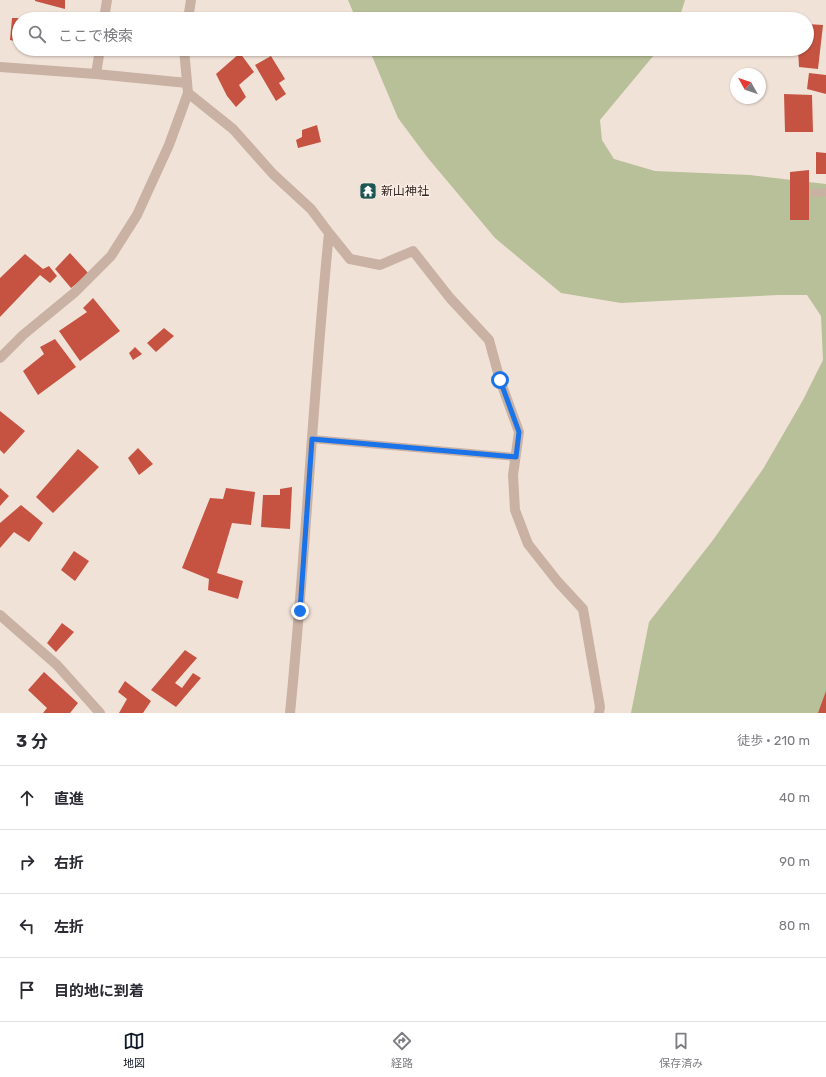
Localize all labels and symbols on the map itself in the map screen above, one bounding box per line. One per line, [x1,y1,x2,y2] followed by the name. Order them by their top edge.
[730,68,766,104] north arrow
[358,181,378,201] temple icon: 新山神社
[381,184,429,198] place label: 新山神社
[491,371,509,389] route start
[291,602,309,620] route end

